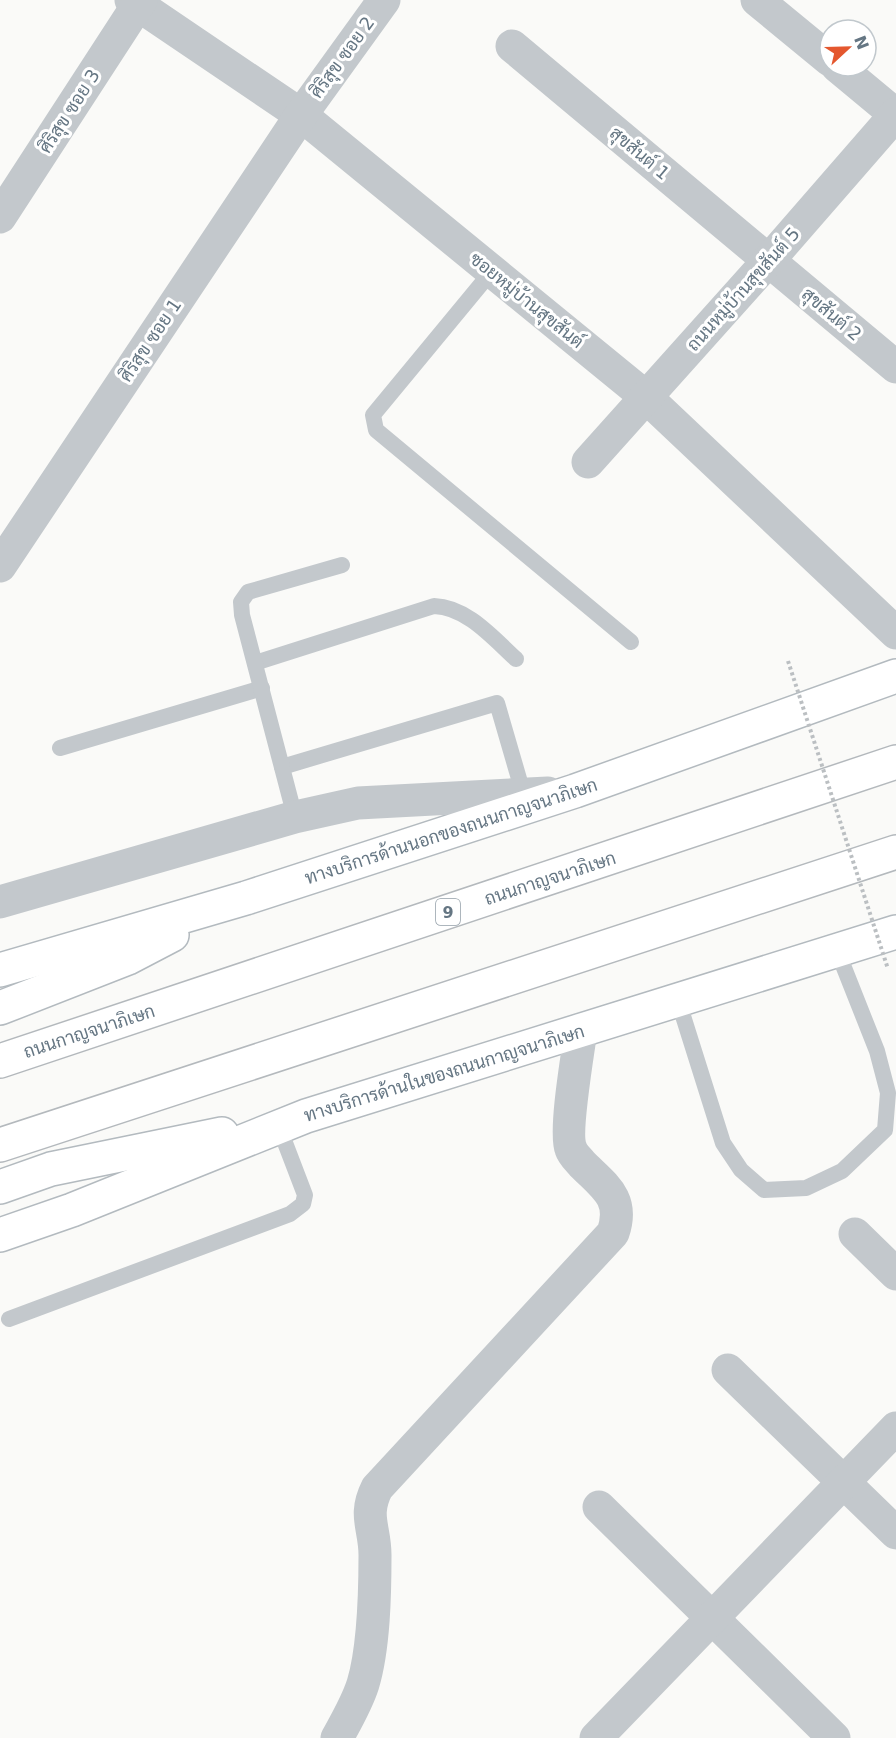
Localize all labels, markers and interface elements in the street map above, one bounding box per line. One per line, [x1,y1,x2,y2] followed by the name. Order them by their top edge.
[305,12,380,103] street label: ศิริสุข ซอย 2
[818,18,878,78] north arrow
[850,33,873,52] text: N
[34,65,105,158] street label: ศิริสุข ซอย 3
[605,121,675,185] street label: สุขสันต์ 1
[681,222,806,357] street label: ถนนหมู่บ้านสุขสันต์ 5
[464,246,589,355] street label: ซอยหมู่บ้านสุขสันต์
[797,282,867,346] street label: สุขสันต์ 2
[115,295,187,387] street label: ศิริสุข ซอย 1
[302,773,600,889] street label: ทางบริการด้านนอกของถนนกาญจนาภิเษก
[482,847,618,909] street label: ถนนกาญจนาภิเษก
[436,899,460,925] road number: 9
[21,1000,158,1063] street label: ถนนกาญจนาภิเษก
[301,1018,587,1127] street label: ทางบริการด้านในของถนนกาญจนาภิเษก

